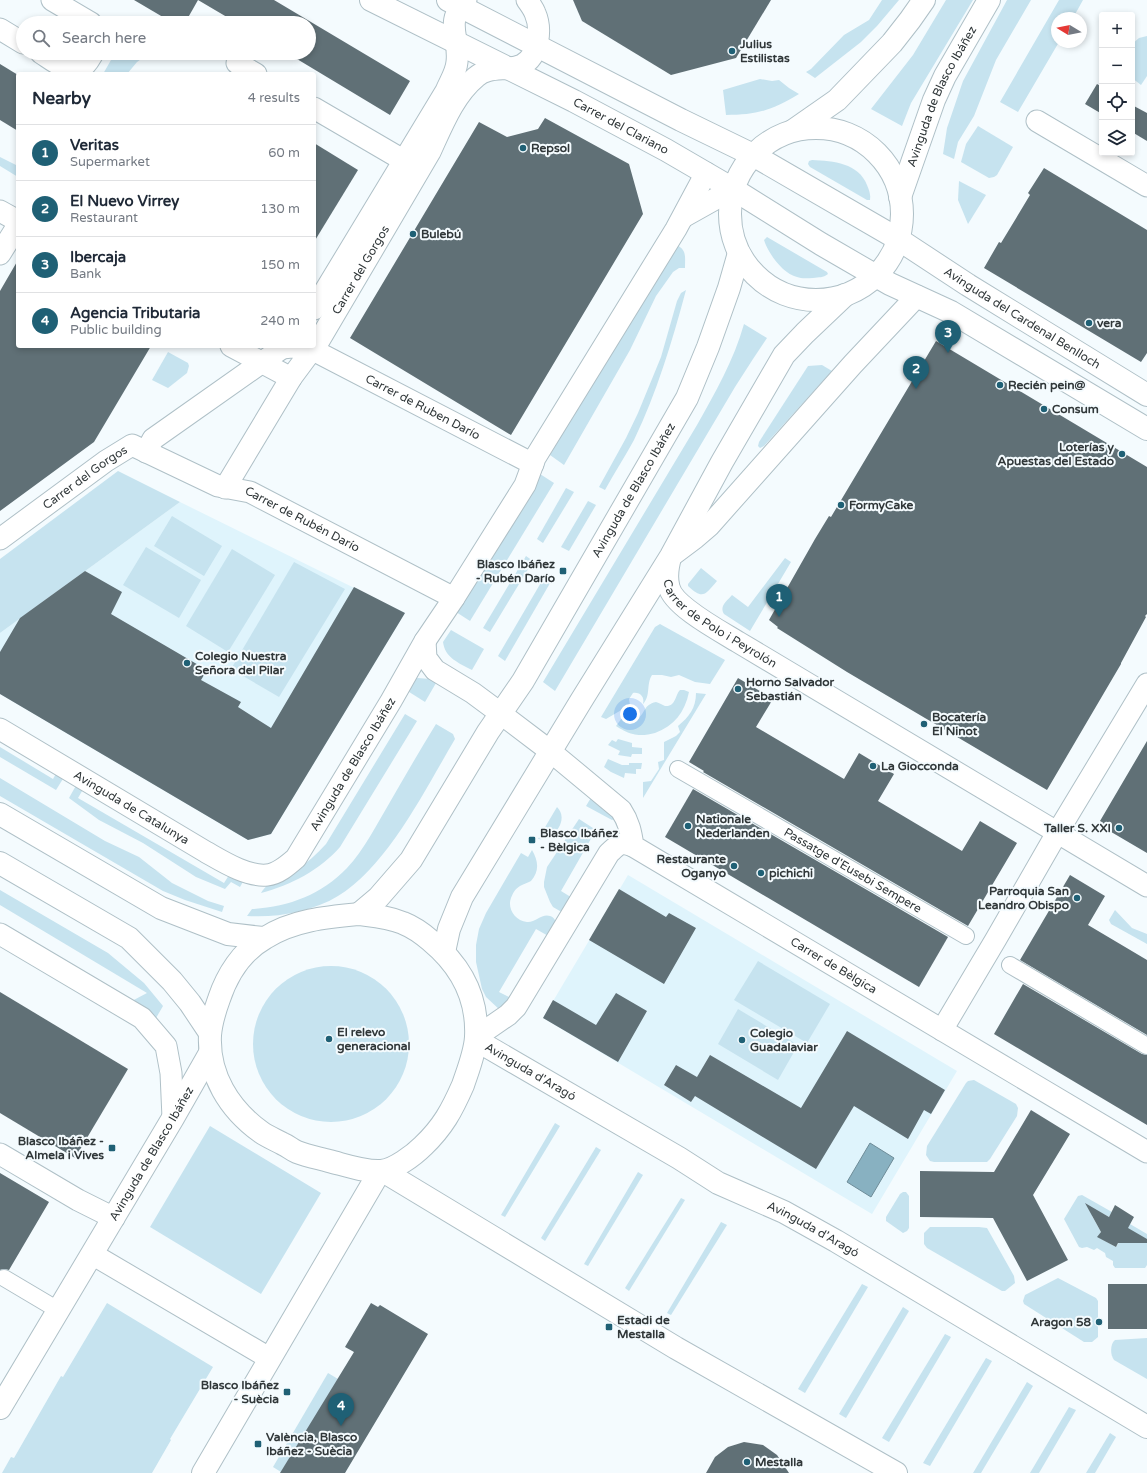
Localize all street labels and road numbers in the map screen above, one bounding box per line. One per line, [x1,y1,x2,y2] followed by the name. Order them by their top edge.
[904,24,979,169] street label: Avinguda de Blasco Ibáñez
[571,95,671,157] street label: Carrer del Clariano
[329,223,392,317] street label: Carrer del Gorgos
[941,264,1103,372] street label: Avinguda del Cardenal Benlloch
[363,371,483,442] street label: Carrer de Ruben Darío
[589,420,678,560] street label: Avinguda de Blasco Ibáñez
[40,442,130,512] street label: Carrer del Gorgos
[244,484,362,555] street label: Carrer de Rubén Darío
[661,578,779,671] street label: Carrer de Polo i Peyrolón
[307,695,399,833] street label: Avinguda de Blasco Ibáñez
[71,768,192,847] street label: Avinguda de Catalunya
[781,825,924,916] street label: Passatge d'Eusebi Sempere
[788,934,879,997] street label: Carrer de Bèlgica
[482,1040,578,1104] street label: Avinguda d'Aragó
[106,1084,196,1223] street label: Avinguda de Blasco Ibáñez
[765,1198,862,1260] street label: Avinguda d'Aragó

